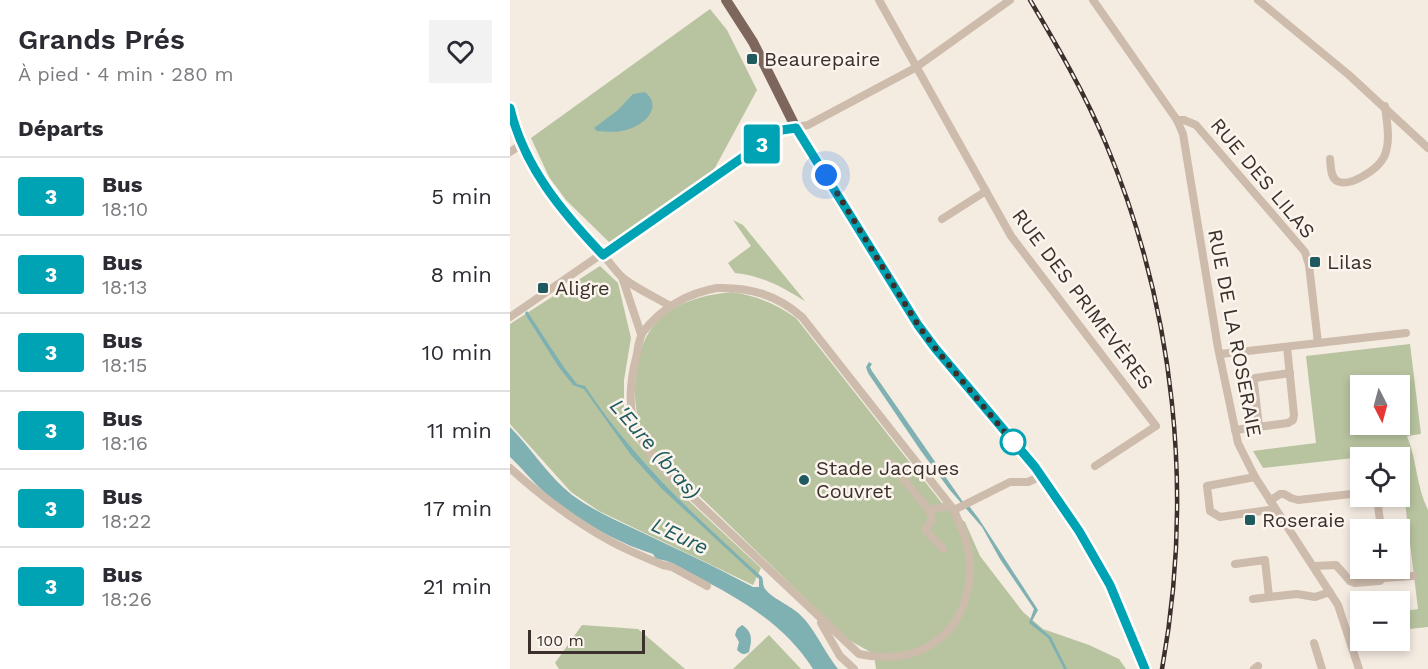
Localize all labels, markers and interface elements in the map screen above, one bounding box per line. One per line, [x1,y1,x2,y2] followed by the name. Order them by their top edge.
[429,20,492,83] button: heart
[18,23,185,56] text: Grands Prés
[764,47,880,71] place label: Beaurepaire
[745,52,759,66] marker: Beaurepaire
[18,62,234,86] text: À pied · 4 min · 280 m
[1206,113,1320,243] street label: RUE DES LILAS
[18,116,104,141] text: Départs
[742,124,782,164] line badge: 3
[756,132,768,157] text: 3
[811,160,841,190] your location
[102,172,142,197] text: Bus
[45,184,57,209] text: 3
[431,184,492,209] text: 5 min
[102,197,148,221] text: 18:10
[1007,204,1159,394] street label: RUE DES PRIMEVÈRES
[1203,227,1267,439] street label: RUE DE LA ROSERAIE
[102,250,142,275] text: Bus
[1327,250,1372,274] place label: Lilas
[1308,255,1322,269] marker: Lilas
[45,262,57,287] text: 3
[431,262,492,287] text: 8 min
[102,275,148,299] text: 18:13
[555,276,610,300] place label: Aligre
[536,281,550,295] marker: Aligre
[102,328,142,353] text: Bus
[45,340,57,365] text: 3
[422,340,492,365] text: 10 min
[102,353,147,377] text: 18:15
[1350,375,1410,435] north arrow
[1350,375,1410,651] map controls
[605,393,706,504] water label: L'Eure (bras)
[102,406,142,431] text: Bus
[45,418,57,443] text: 3
[427,418,492,443] text: 11 min
[1000,429,1026,455] unlabelled marker
[102,431,148,455] text: 18:16
[1350,447,1410,507] button: locate
[816,456,959,503] place label: Stade Jacques Couvret
[797,473,811,487] marker: Stade Jacques Couvret
[102,484,142,509] text: Bus
[45,496,57,521] text: 3
[424,496,492,521] text: 17 min
[1262,508,1345,532] place label: Roseraie
[102,509,151,533] text: 18:22
[648,512,713,560] water label: L'Eure
[1243,513,1257,527] marker: Roseraie
[1350,519,1410,579] button: +
[102,562,142,587] text: Bus
[45,574,57,599] text: 3
[423,574,492,599] text: 21 min
[102,587,152,611] text: 18:26
[1350,591,1410,651] button: −
[528,627,645,654] scale bar
[537,631,584,650] text: 100 m

